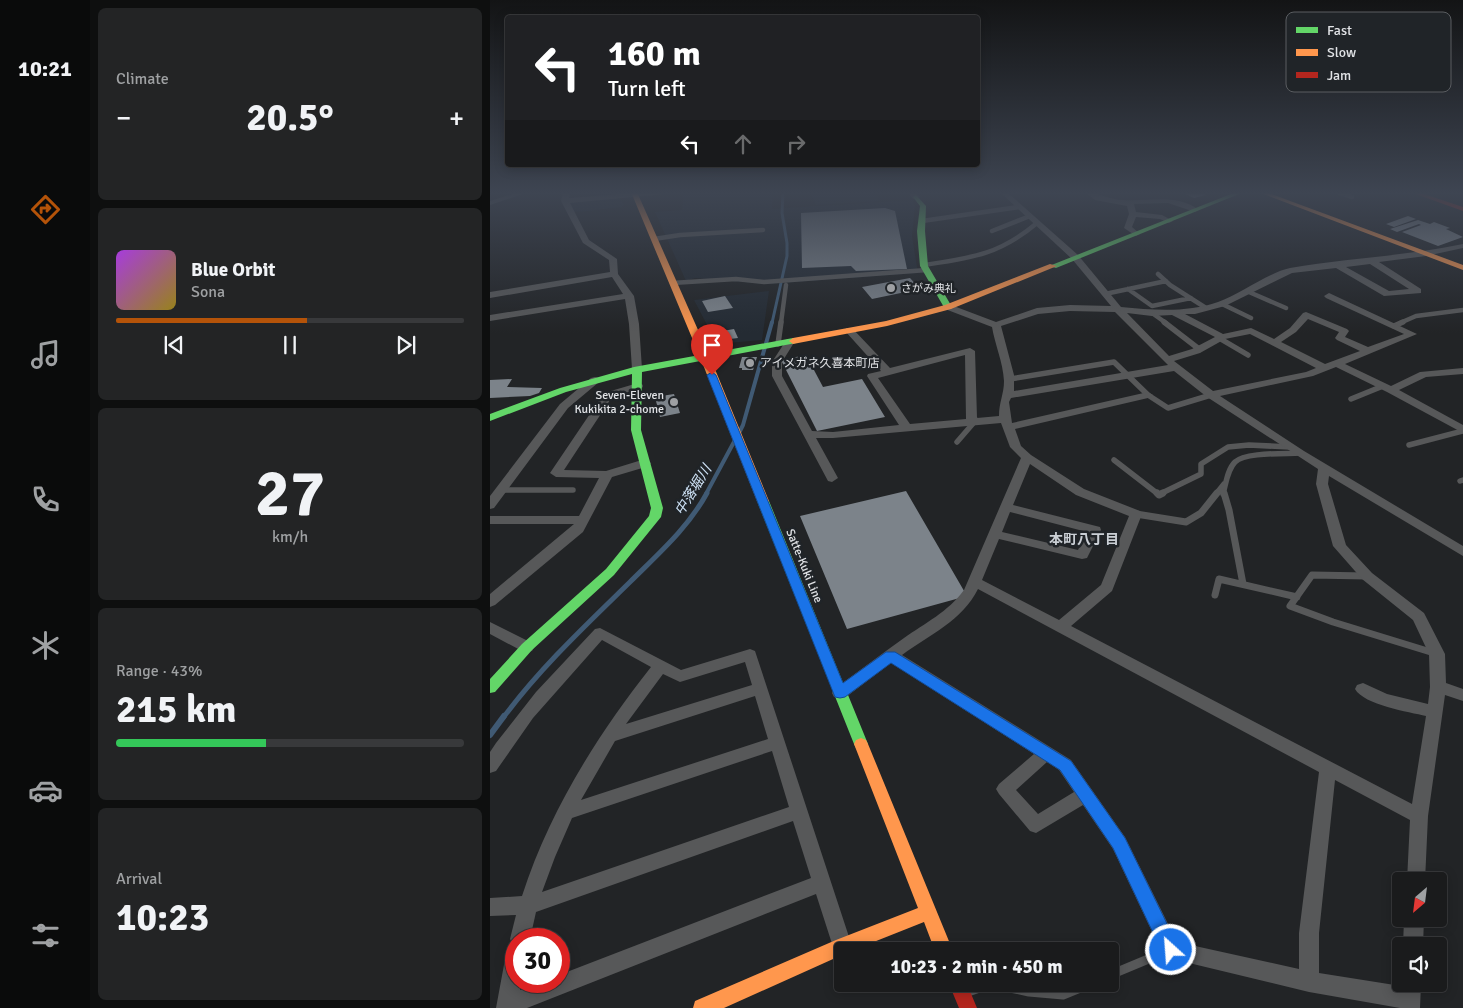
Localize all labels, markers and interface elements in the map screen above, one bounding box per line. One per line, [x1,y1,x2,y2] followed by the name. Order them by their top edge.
[1286,12,1451,92] legend
[1327,22,1352,39] text: Fast
[608,32,701,75] text: 160 m
[525,35,590,100] icon: left
[1327,44,1356,61] text: Slow
[18,55,72,82] text: 10:21
[1327,67,1351,84] text: Jam
[116,69,169,89] text: Climate
[608,75,686,102] text: Turn left
[246,94,334,141] text: 20.5°
[116,101,131,135] text: −
[449,101,464,135] text: +
[676,130,704,158] icon: left
[729,130,757,158] icon: ahead
[782,130,810,158] icon: right
[28,192,63,227] icon: directions
[191,258,275,282] text: Blue Orbit
[191,282,225,302] text: Sona
[885,282,897,294] marker: さがみ典礼
[901,282,956,295] place label: さがみ典礼
[691,324,733,375] pin
[160,331,188,359] icon: previous
[276,331,304,359] icon: pause
[392,331,420,359] icon: next
[698,331,726,359] icon: arrive
[28,337,63,372] icon: music
[760,356,879,371] place label: アイメガネ久喜本町店
[744,357,756,369] marker: アイメガネ久喜本町店
[575,388,664,417] place label: Seven-Eleven Kukikita 2-chome
[668,396,680,408] marker: Seven-Eleven Kukikita 2-chome
[255,454,325,534] text: 27
[671,460,716,518] water label: 中落堀川
[28,482,63,517] icon: phone
[272,527,308,547] text: km/h
[782,527,826,605] street label: Satte-Kuki Line
[1049,531,1119,548] district label: 本町八丁目
[28,628,63,663] icon: climate
[116,661,202,681] text: Range · 43%
[116,686,237,733] text: 215 km
[28,773,63,808] icon: car
[116,869,162,889] text: Arrival
[1392,872,1448,928] north arrow
[1392,872,1447,992] map controls
[116,894,209,941] text: 10:23
[28,918,63,953] icon: filters
[1144,923,1196,975] position arrow
[505,928,570,993] speed limit sign: 30
[1392,937,1447,992] button: sound
[890,955,1063,979] text: 10:23 · 2 min · 450 m

